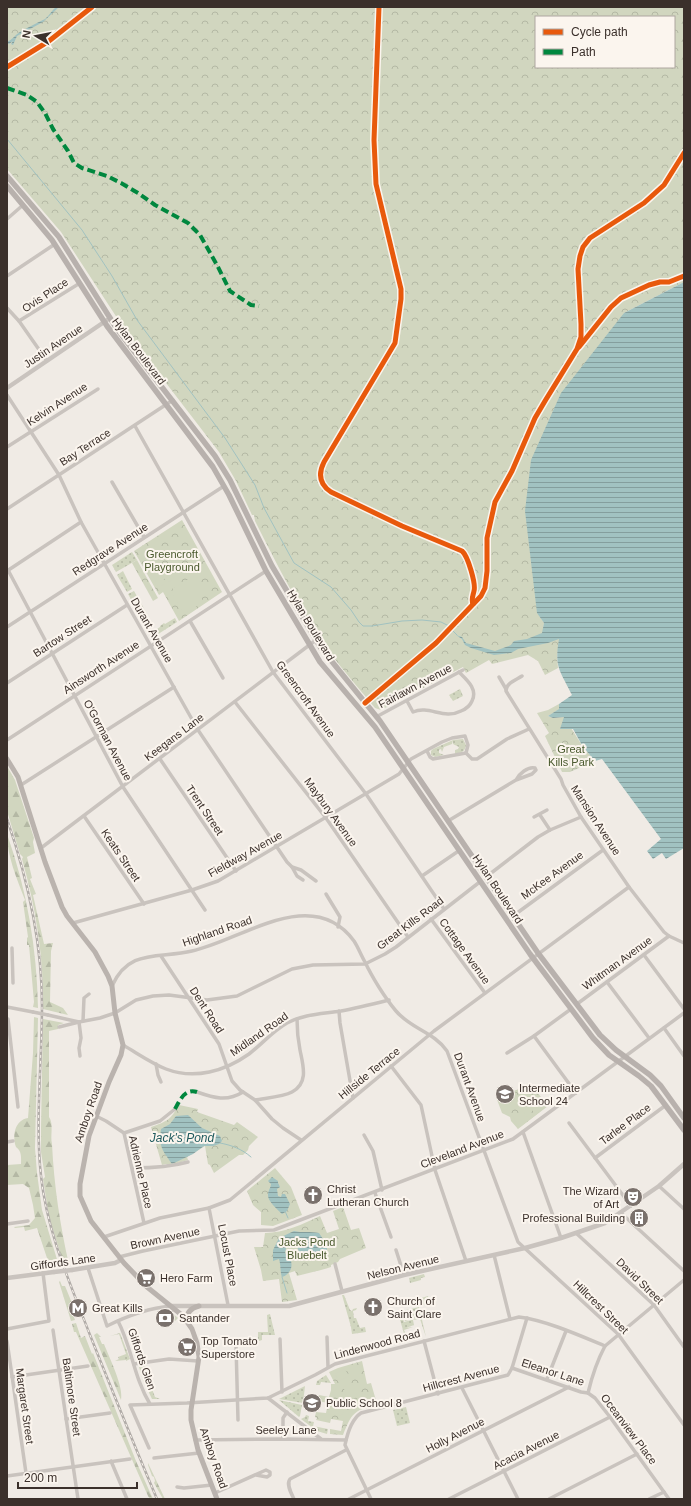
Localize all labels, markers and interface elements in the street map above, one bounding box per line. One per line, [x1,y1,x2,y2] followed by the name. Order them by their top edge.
[16,16,56,56] north arrow
[535,16,675,68] legend
[571,25,628,39] text: Cycle path
[20,29,33,39] text: N
[571,45,596,59] text: Path
[20,276,70,314] street label: Ovis Place
[110,315,168,387] street label: Hylan Boulevard
[21,322,85,370] street label: Justin Avenue
[25,380,89,428] street label: Kelvin Avenue
[57,426,113,468] street label: Bay Terrace
[70,520,150,578] street label: Redgrave Avenue
[144,548,200,573] park label: Greencroft Playground
[285,587,337,663] street label: Hylan Boulevard
[129,596,175,664] street label: Durant Avenue
[31,613,93,659] street label: Bartow Street
[61,638,141,696] street label: Ainsworth Avenue
[274,658,338,740] street label: Greencroft Avenue
[376,662,454,710] street label: Fairlawn Avenue
[82,697,134,783] street label: O'Gorman Avenue
[142,711,206,763] street label: Keegans Lane
[548,743,594,768] park label: Great Kills Park
[302,775,360,849] street label: Maybury Avenue
[184,783,226,837] street label: Trent Street
[569,783,623,857] street label: Mansion Avenue
[99,827,143,883] street label: Keats Street
[206,829,284,879] street label: Fieldway Avenue
[519,848,585,902] street label: McKee Avenue
[470,852,526,926] street label: Hylan Boulevard
[374,894,446,952] street label: Great Kills Road
[181,913,253,949] street label: Highland Road
[437,916,493,986] street label: Cottage Avenue
[580,934,654,992] street label: Whitman Avenue
[188,985,226,1035] street label: Dent Road
[228,1010,290,1058] street label: Midland Road
[336,1045,402,1101] street label: Hillside Terrace
[452,1051,488,1123] street label: Durant Avenue
[72,1080,104,1144] street label: Amboy Road
[519,1082,580,1107] place label: Intermediate School 24
[494,1083,516,1105] school or university icon: Intermediate School 24
[597,1101,653,1147] street label: Tarlee Place
[419,1128,505,1170] street label: Cleveland Avenue
[149,1131,214,1145] water label: Jack's Pond
[127,1134,155,1210] street label: Adrienne Place
[327,1183,409,1208] place label: Christ Lutheran Church
[302,1184,324,1206] church icon: Christ Lutheran Church
[563,1185,619,1210] place label: The Wizard of Art
[622,1186,644,1208] theatre icon: The Wizard of Art
[628,1207,650,1229] building icon: Professional Building
[522,1212,625,1224] place label: Professional Building
[216,1223,240,1287] street label: Locust Place
[129,1225,201,1251] street label: Brown Avenue
[279,1236,335,1261] park label: Jacks Pond Bluebelt
[30,1251,96,1273] street label: Giffords Lane
[366,1252,440,1282] street label: Nelson Avenue
[614,1256,666,1306] street label: David Street
[135,1267,157,1289] supermarket icon: Hero Farm
[160,1272,213,1284] place label: Hero Farm
[571,1278,631,1336] street label: Hillcrest Street
[387,1295,441,1320] place label: Church of Saint Clare
[362,1296,384,1318] church icon: Church of Saint Clare
[67,1297,89,1319] metro station icon: Great Kills
[92,1302,143,1314] place label: Great Kills
[154,1307,176,1329] bank icon: Santander
[179,1312,230,1324] place label: Santander
[126,1327,158,1391] street label: Giffords Glen
[333,1327,421,1361] street label: Lindenwood Road
[201,1335,258,1360] place label: Top Tomato Superstore
[176,1336,198,1358] supermarket icon: Top Tomato Superstore
[520,1356,586,1388] street label: Eleanor Lane
[61,1357,83,1437] street label: Baltimore Street
[421,1362,501,1394] street label: Hillcrest Avenue
[14,1367,36,1445] street label: Margaret Street
[599,1391,659,1467] street label: Oceanview Place
[301,1392,323,1414] school or university icon: Public School 8
[326,1397,402,1409] place label: Public School 8
[424,1415,486,1455] street label: Holly Avenue
[255,1424,317,1436] street label: Seeley Lane
[198,1426,230,1490] street label: Amboy Road
[491,1428,561,1472] street label: Acacia Avenue
[18,1464,137,1490] scale bar
[24,1471,57,1485] text: 200 m

